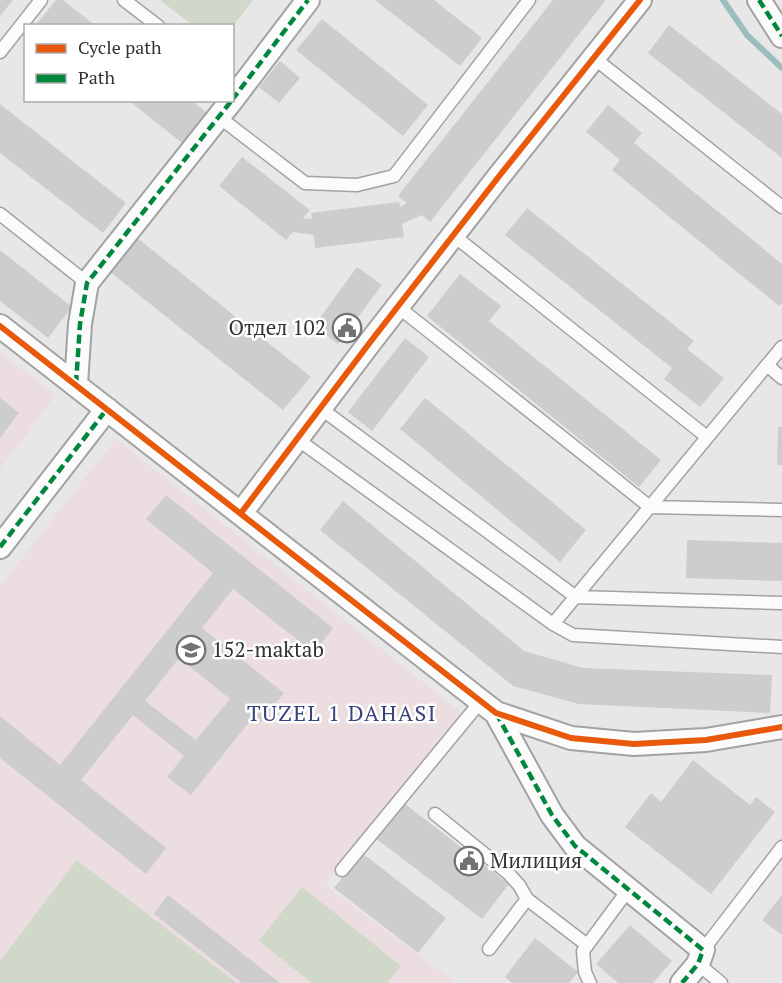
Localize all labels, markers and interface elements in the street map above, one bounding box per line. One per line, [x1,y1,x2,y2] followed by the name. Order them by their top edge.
[24,24,234,102] legend
[78,35,162,59] text: Cycle path
[78,65,115,89] text: Path
[331,312,363,344] public building icon: Отдел 102
[228,313,326,341] place label: Отдел 102
[175,634,207,666] school or university icon: 152-maktab
[212,635,324,663] place label: 152-maktab
[247,698,437,727] district label: TUZEL 1 DAHASI
[453,845,485,877] public building icon: Милиция
[490,846,582,874] place label: Милиция

